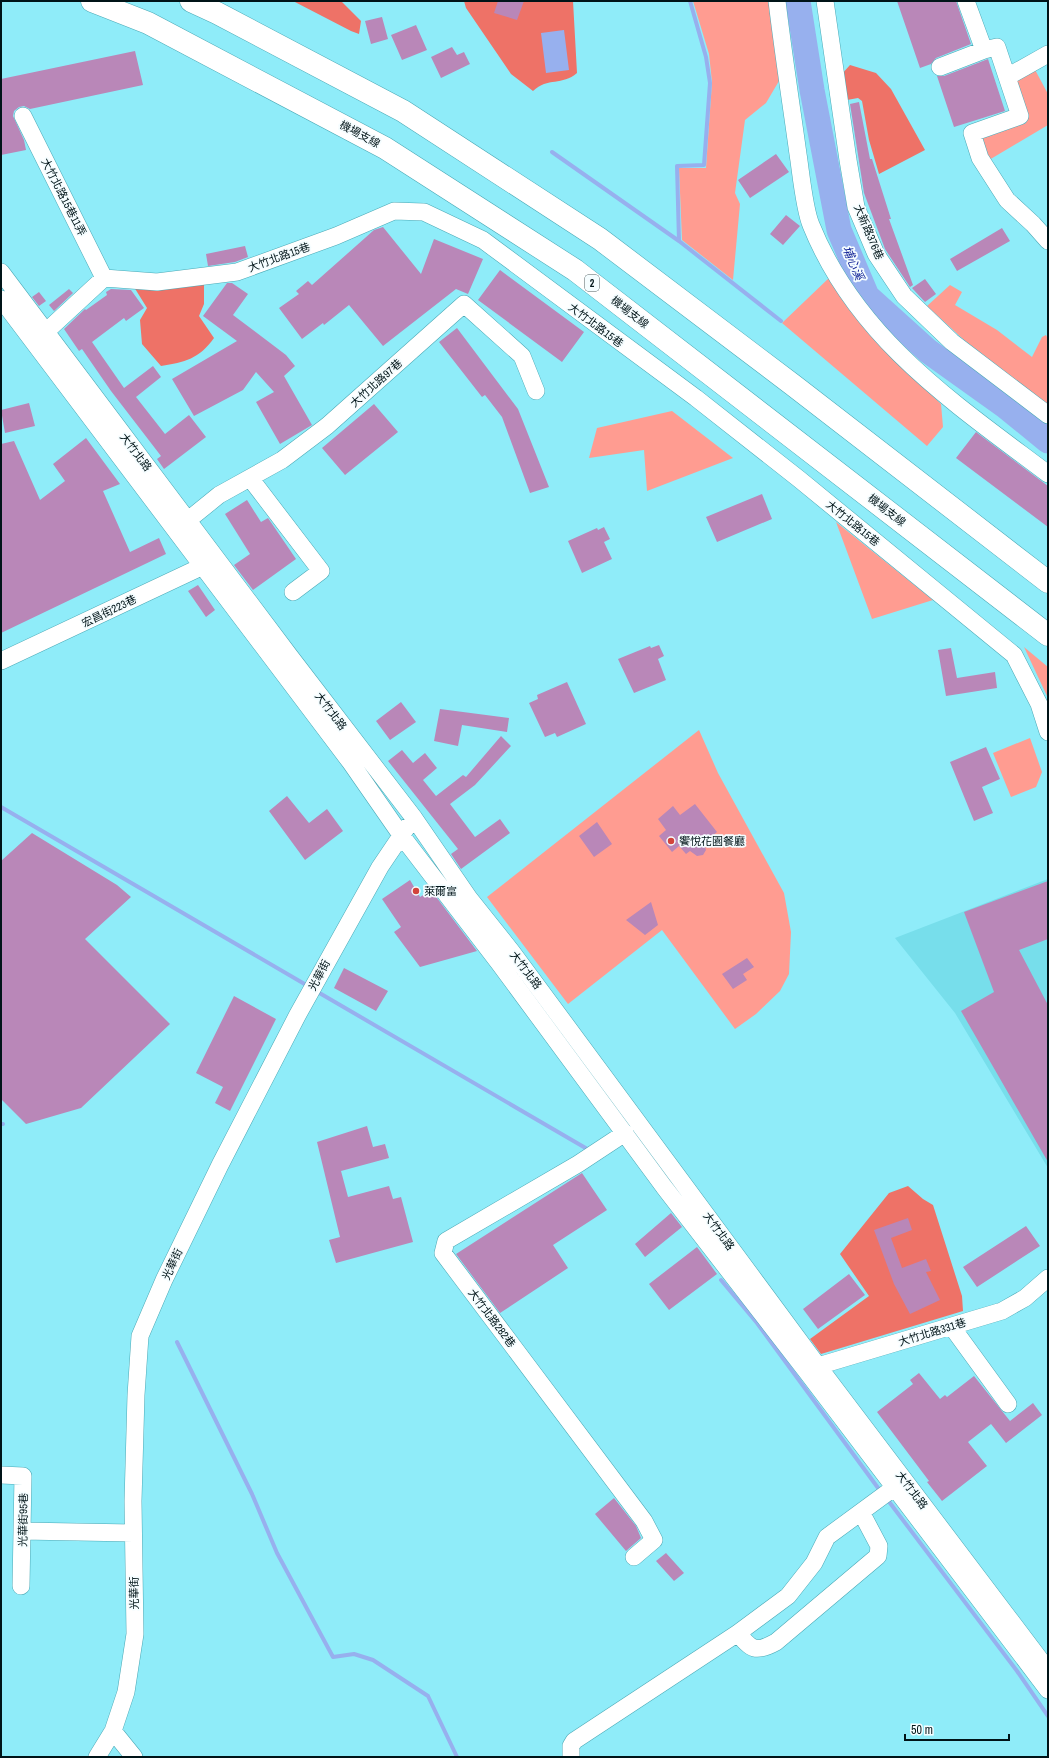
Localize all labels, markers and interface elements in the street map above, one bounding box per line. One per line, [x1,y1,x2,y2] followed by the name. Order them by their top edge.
[337,117,383,151] street label: 機場支線
[38,156,90,238] street label: 大竹北路15巷11弄
[851,202,887,262] street label: 大新路376巷
[246,239,312,275] street label: 大竹北路15巷
[839,243,868,285] water label: 埔心溪
[585,275,599,291] road number: 2
[608,293,652,331] street label: 機場支線
[566,300,626,350] street label: 大竹北路15巷
[347,356,405,410] street label: 大竹北路97巷
[117,430,155,474] street label: 大竹北路
[865,491,909,529] street label: 機場支線
[823,497,883,549] street label: 大竹北路15巷
[79,592,139,630] street label: 宏昌街223巷
[312,689,350,733] street label: 大竹北路
[679,834,745,848] place label: 饗悅花園餐廳
[666,836,676,846] marker: 饗悅花園餐廳
[424,884,457,898] place label: 萊爾富
[411,886,421,896] marker: 萊爾富
[507,948,545,992] street label: 大竹北路
[305,957,333,993] street label: 光華街
[700,1209,738,1253] street label: 大竹北路
[159,1246,185,1282] street label: 光華街
[465,1286,519,1350] street label: 大竹北路282巷
[896,1315,968,1349] street label: 大竹北路331巷
[893,1468,931,1512] street label: 大竹北路
[16,1493,30,1547] street label: 光華街95巷
[127,1576,141,1610] street label: 光華街
[905,1716,1009,1742] scale bar
[911,1722,933,1738] text: 50 m

